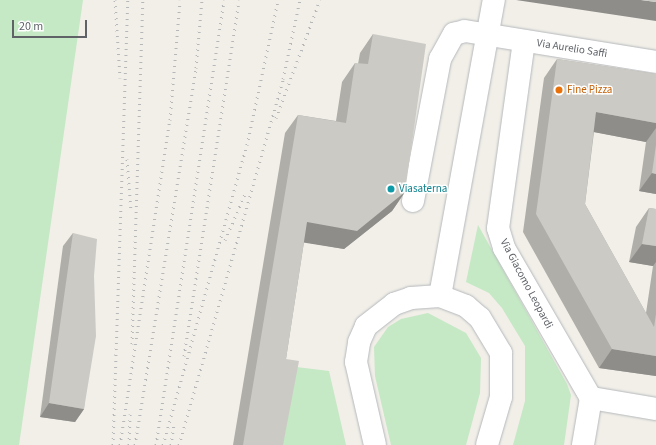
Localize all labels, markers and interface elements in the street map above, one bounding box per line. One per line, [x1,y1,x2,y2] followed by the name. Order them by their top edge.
[14,12,89,38] scale bar
[19,18,43,35] text: 20 m
[536,37,608,61] street label: Via Aurelio Saffi
[567,83,612,97] place label: Fine Pizza
[554,85,564,95] marker: Fine Pizza
[399,182,447,196] place label: Viasaterna
[386,184,396,194] marker: Viasaterna
[497,237,555,331] street label: Via Giacomo Leopardi

